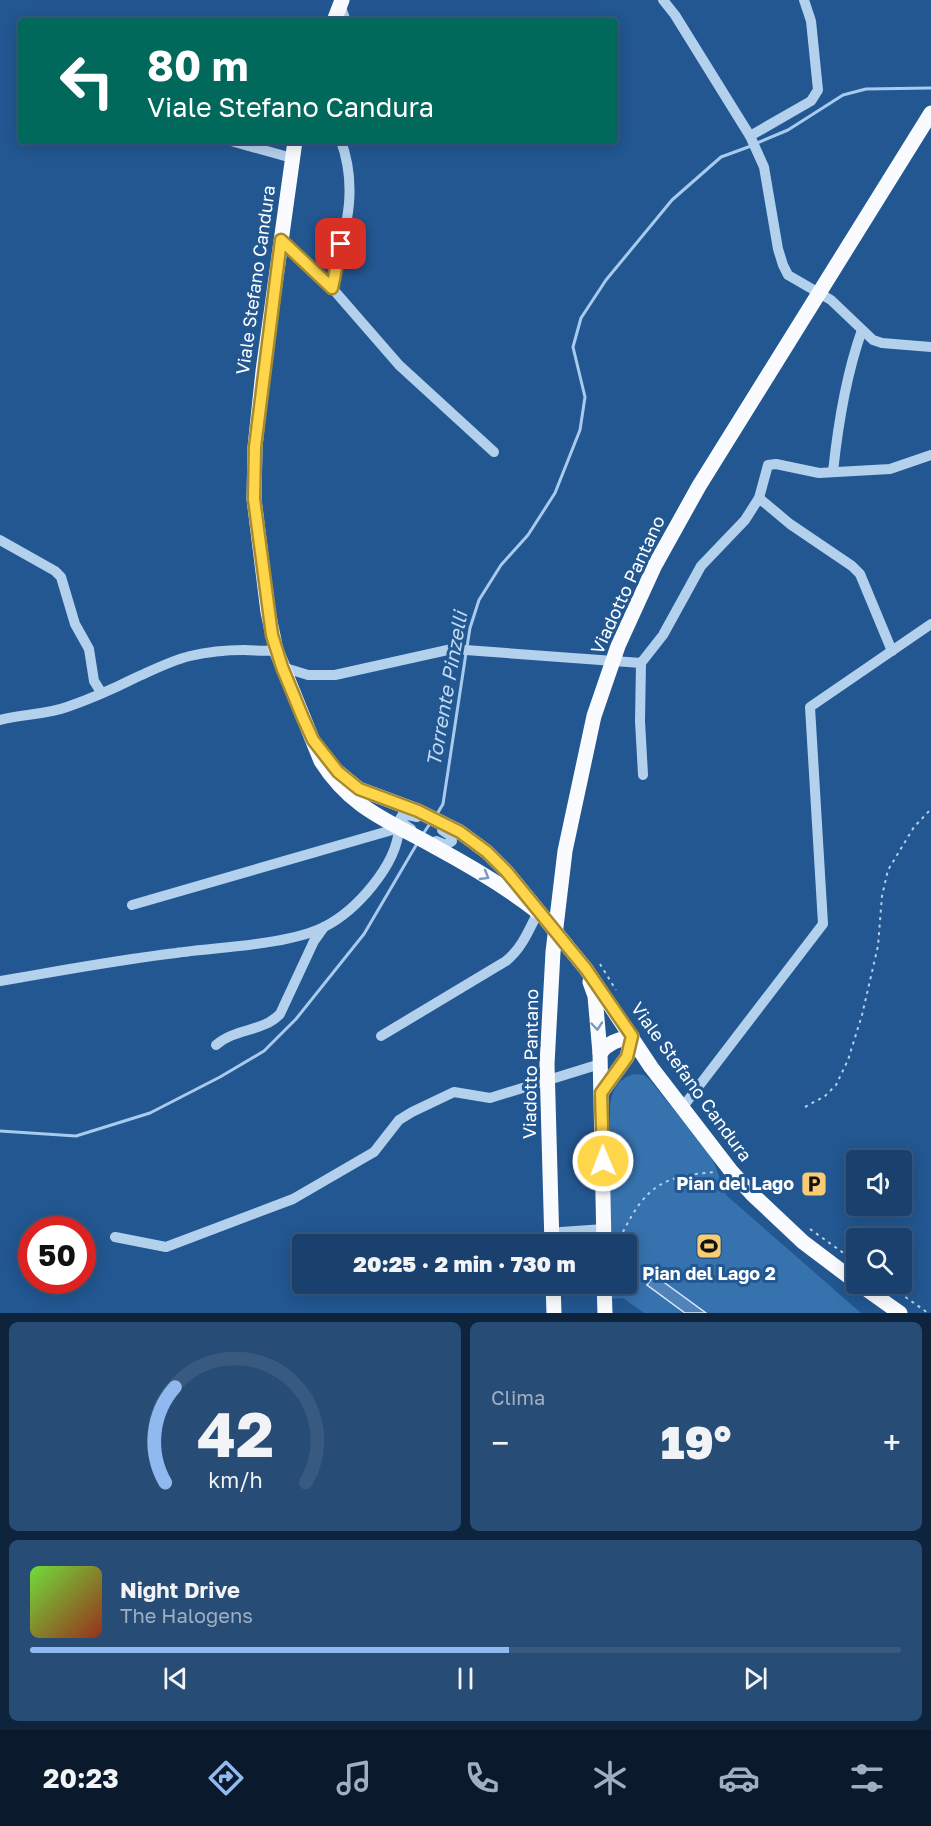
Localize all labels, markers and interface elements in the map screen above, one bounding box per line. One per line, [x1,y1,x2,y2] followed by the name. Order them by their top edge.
[147,40,248,90] text: 80 m
[48,42,126,120] icon: left
[147,91,434,123] text: Viale Stefano Candura
[231,184,279,376] street label: Viale Stefano Candura
[315,218,366,269] pin
[324,227,357,260] icon: arrive
[585,512,669,657] street label: Viadotto Pantano
[421,607,472,768] water label: Torrente Pinzelli
[479,868,489,880] one-way arrow
[518,989,542,1139] street label: Viadotto Pantano
[627,998,757,1165] street label: Viale Stefano Candura
[591,1021,604,1030] one-way arrow
[571,1129,635,1193] position arrow
[846,1150,912,1294] map controls
[846,1150,912,1216] button: sound
[799,1169,829,1199] parking icon: Pian del Lago
[676,1172,794,1194] place label: Pian del Lago
[18,1216,96,1294] speed limit sign: 50
[846,1228,912,1294] button: search
[694,1231,724,1261] sports icon: Pian del Lago 2
[353,1250,576,1277] text: 20:25 · 2 min · 730 m
[642,1262,776,1284] place label: Pian del Lago 2
[491,1385,545,1409] text: Clima
[196,1396,274,1471] text: 42
[661,1415,731,1469] text: 19°
[491,1423,509,1462] text: −
[883,1423,901,1462] text: +
[208,1468,262,1494] text: km/h
[120,1576,240,1603] text: Night Drive
[120,1603,253,1627] text: The Halogens
[159,1662,192,1695] icon: previous
[449,1662,482,1695] icon: pause
[739,1662,772,1695] icon: next
[205,1757,247,1799] icon: directions
[333,1757,375,1799] icon: music
[461,1757,503,1799] icon: phone
[589,1757,631,1799] icon: climate
[718,1757,760,1799] icon: car
[846,1757,888,1799] icon: filters
[43,1762,119,1794] text: 20:23

